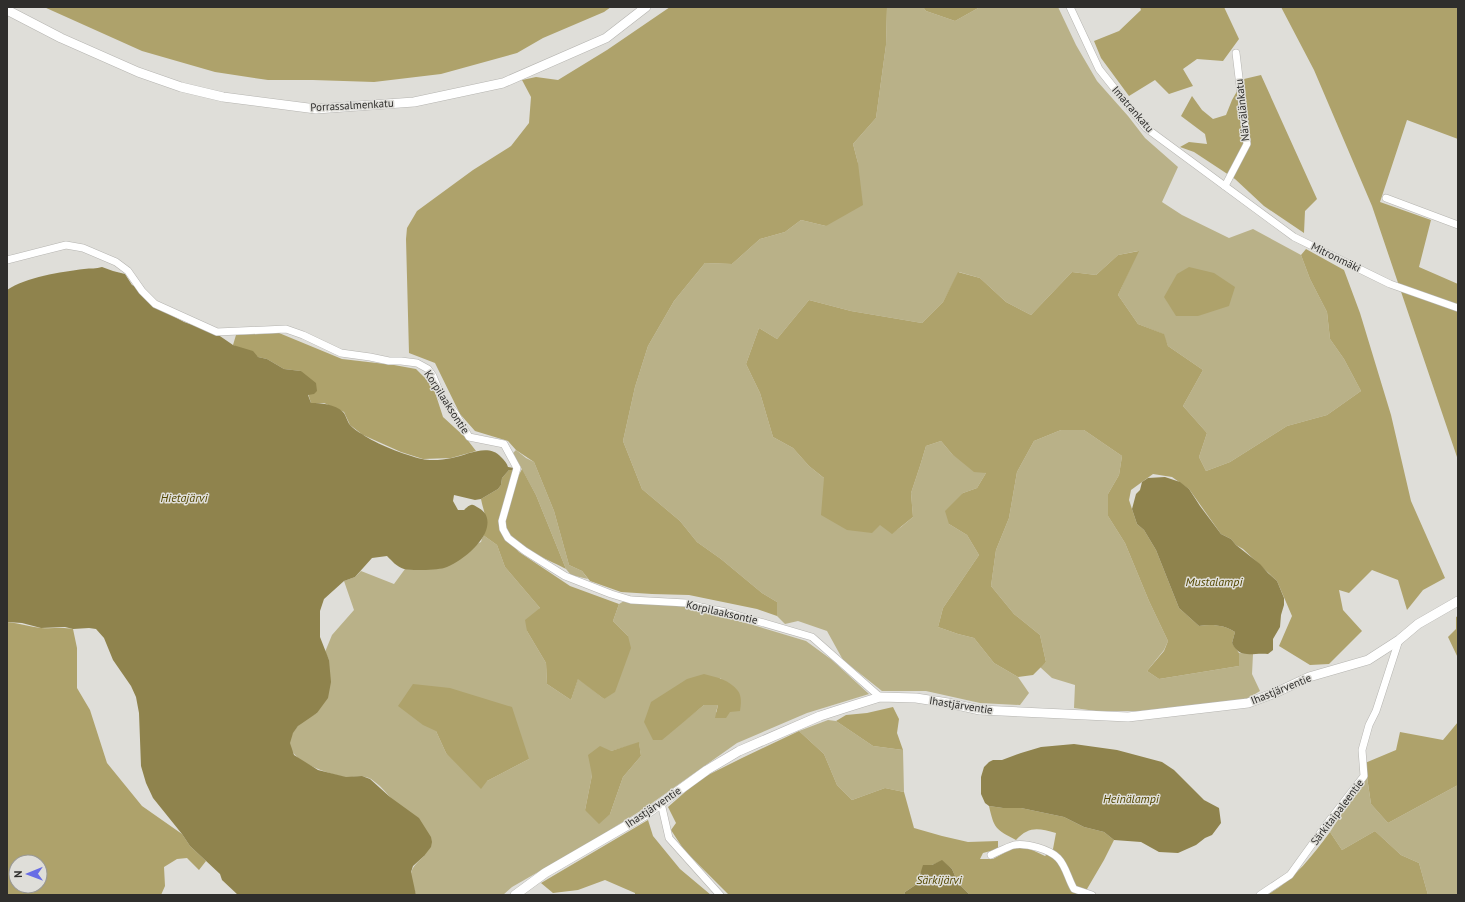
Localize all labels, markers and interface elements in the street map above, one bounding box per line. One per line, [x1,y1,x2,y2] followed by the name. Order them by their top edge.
[1232,78,1252,142] street label: Närvälänkatu
[1109,83,1157,135] street label: Imatrankatu
[310,96,394,114] street label: Porrassalmenkatu
[1309,239,1363,275] street label: Mitronmäki
[421,368,473,437] street label: Korpilaaksontie
[160,490,208,505] water label: Hietajärvi
[1185,574,1243,589] water label: Mustalampi
[685,597,759,627] street label: Korpilaaksontie
[1249,670,1314,708] street label: Ihastjärventie
[928,693,994,717] street label: Ihastjärventie
[1308,776,1367,848] street label: Särkitaipaleentie
[622,783,684,831] street label: Ihastjärventie
[1103,791,1160,806] water label: Heinälampi
[8,854,48,894] north arrow
[11,870,25,878] text: N
[916,872,963,887] water label: Särkijärvi

